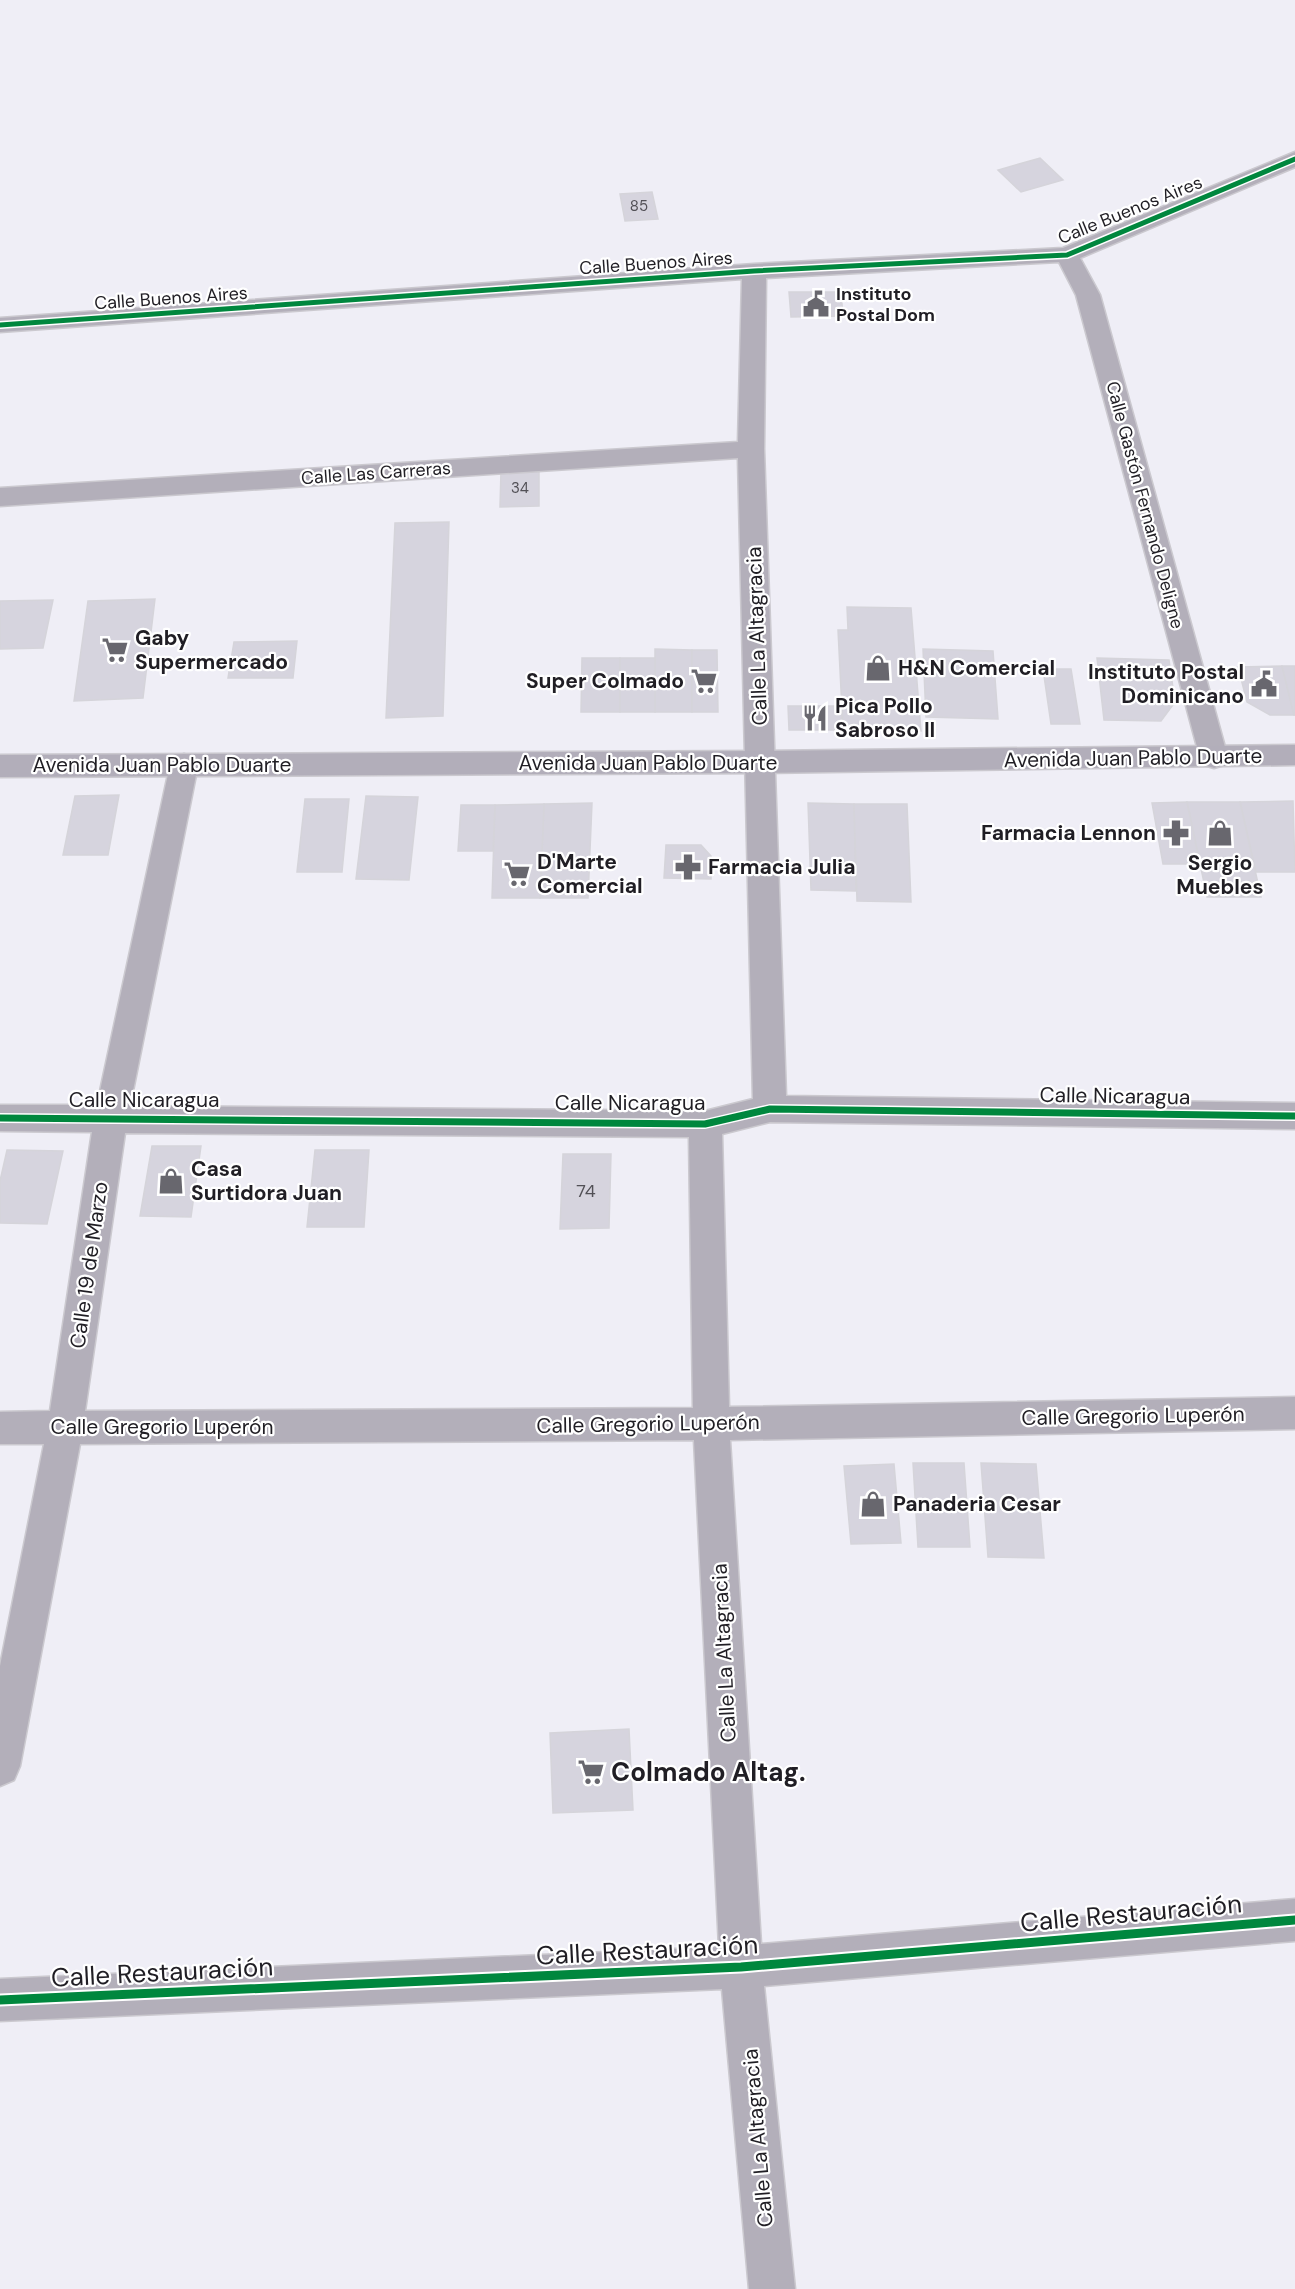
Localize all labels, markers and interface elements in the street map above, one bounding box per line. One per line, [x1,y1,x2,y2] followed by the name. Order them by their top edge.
[1054,170,1206,250] street label: Calle Buenos Aires
[630,196,648,216] house number: 85
[578,246,734,280] street label: Calle Buenos Aires
[93,281,249,315] street label: Calle Buenos Aires
[836,282,935,327] place label: Instituto Postal Dom
[801,289,831,319] public building icon: Instituto Postal Dom
[1100,379,1190,631] street label: Calle Gastón Fernando Deligne
[300,456,452,490] street label: Calle Las Carreras
[511,478,529,498] house number: 34
[740,546,774,726] street label: Calle La Altagracia
[135,624,288,676] place label: Gaby Supermercado
[100,635,130,665] supermarket icon: Gaby Supermercado
[863,653,893,683] shop icon: H&N Comercial
[898,654,1055,682] place label: H&N Comercial
[1088,658,1244,710] place label: Instituto Postal Dominicano
[689,666,719,696] supermarket icon: Super Colmado
[526,667,684,695] place label: Super Colmado
[1249,669,1279,699] public building icon: Instituto Postal Dominicano
[835,692,935,744] place label: Pica Pollo Sabroso II
[800,703,830,733] restaurant icon: Pica Pollo Sabroso II
[1003,742,1263,774] street label: Avenida Juan Pablo Duarte
[519,749,777,777] street label: Avenida Juan Pablo Duarte
[33,751,291,779] street label: Avenida Juan Pablo Duarte
[1161,818,1191,848] pharmacy icon: Farmacia Lennon
[1205,818,1235,848] shop icon: Sergio Muebles
[981,819,1156,847] place label: Farmacia Lennon
[537,848,643,900] place label: D'Marte Comercial
[1176,849,1264,901] place label: Sergio Muebles
[673,852,703,882] pharmacy icon: Farmacia Julia
[708,853,855,881] place label: Farmacia Julia
[502,859,532,889] supermarket icon: D'Marte Comercial
[1039,1081,1191,1111] street label: Calle Nicaragua
[69,1086,219,1114] street label: Calle Nicaragua
[555,1089,705,1117] street label: Calle Nicaragua
[191,1155,342,1207] place label: Casa Surtidora Juan
[156,1166,186,1196] shop icon: Casa Surtidora Juan
[576,1179,596,1203] house number: 74
[63,1180,115,1350] street label: Calle 19 de Marzo
[1021,1400,1245,1432] street label: Calle Gregorio Luperón
[536,1408,760,1440] street label: Calle Gregorio Luperón
[50,1413,274,1441] street label: Calle Gregorio Luperón
[858,1489,888,1519] shop icon: Panaderia Cesar
[893,1490,1061,1518] place label: Panaderia Cesar
[705,1563,743,1743] street label: Calle La Altagracia
[611,1755,806,1789] place label: Colmado Altag.
[576,1757,606,1787] supermarket icon: Colmado Altag.
[1019,1886,1243,1940] street label: Calle Restauración
[535,1927,759,1973] street label: Calle Restauración
[50,1949,274,1995] street label: Calle Restauración
[736,2048,780,2228] street label: Calle La Altagracia

